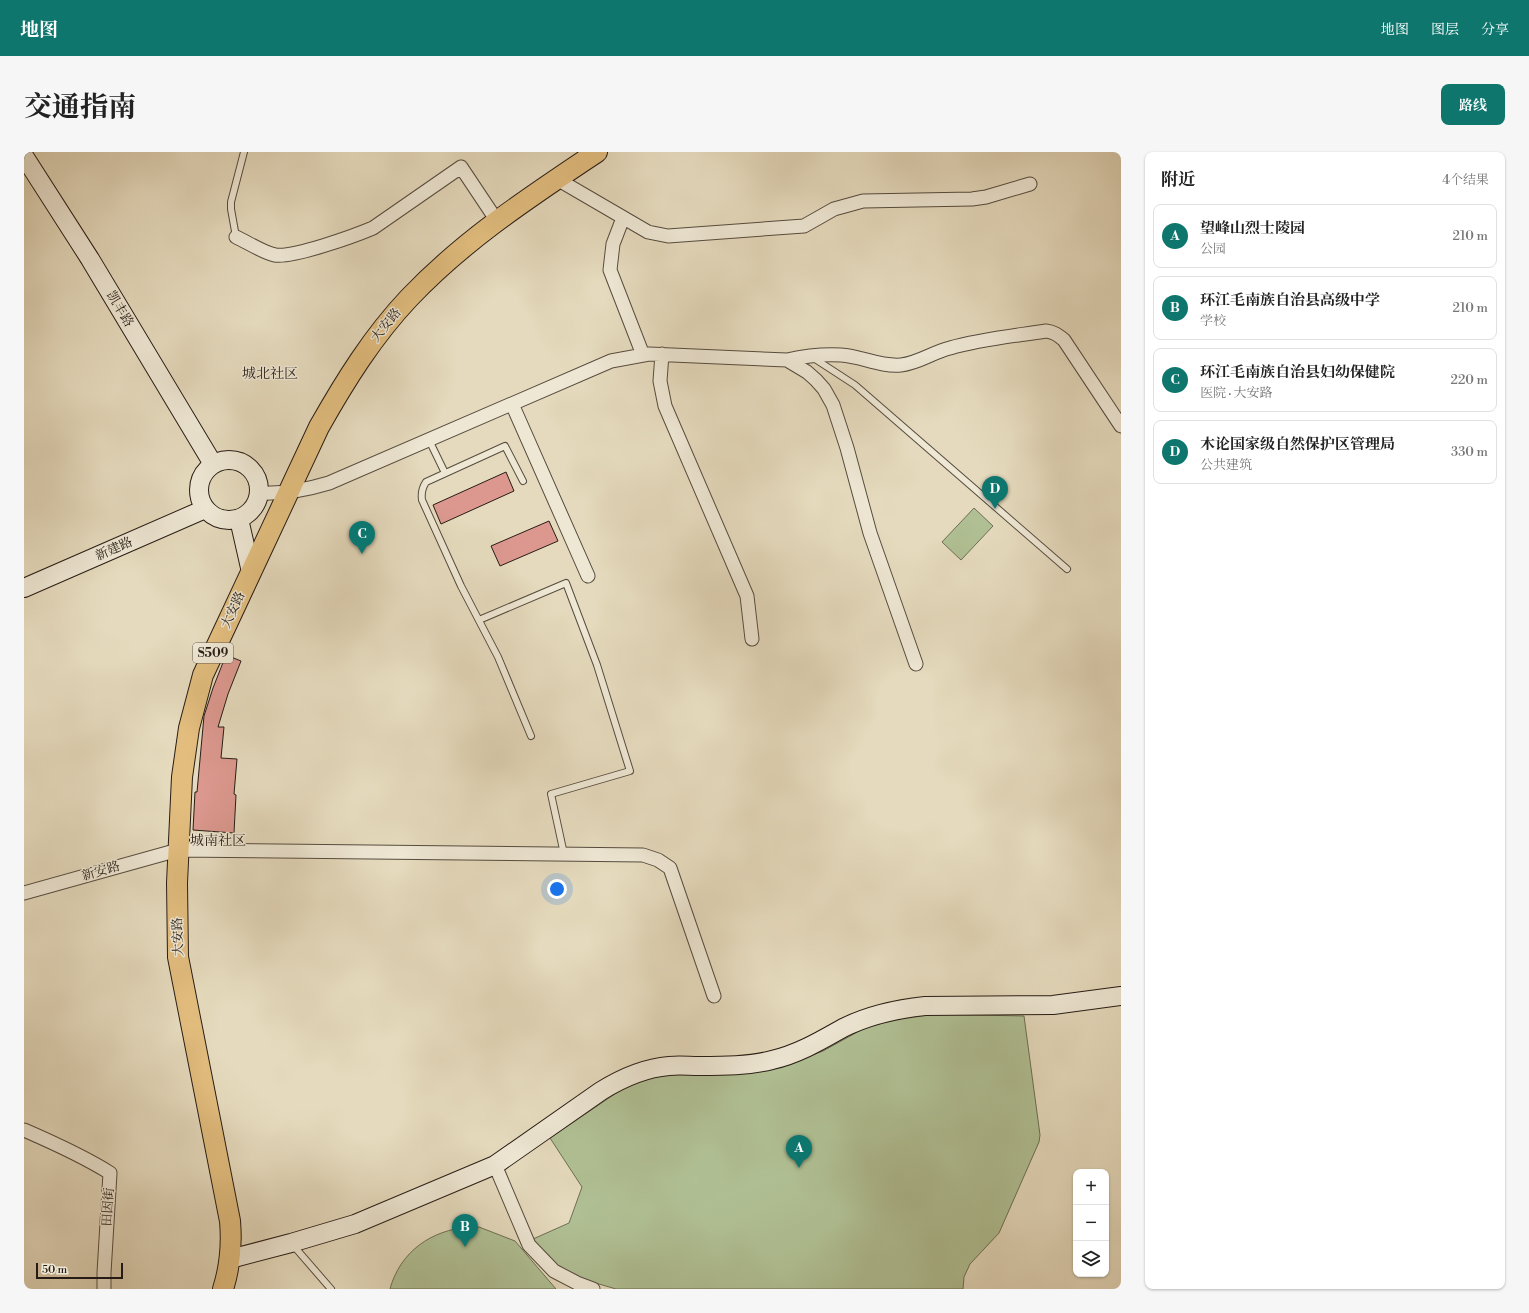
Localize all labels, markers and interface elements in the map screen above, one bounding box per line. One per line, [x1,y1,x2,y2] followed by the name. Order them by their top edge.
[20,18,58,42] text: 地图
[1381,21,1409,39] text: 地图
[1431,21,1459,39] text: 图层
[1481,21,1509,39] text: 分享
[1441,84,1505,125] button: 路线
[24,90,136,125] text: 交通指南
[1161,169,1195,191] text: 附近
[1442,172,1489,188] text: 4个结果
[1200,219,1305,238] text: 望峰山烈士陵园
[1170,228,1180,244] text: A
[1453,228,1488,244] text: 210 m
[1200,241,1226,257] text: 公园
[103,288,137,330] street label: 凯丰路
[1200,291,1380,310] text: 环江毛南族自治县高级中学
[1170,300,1180,316] text: B
[1453,300,1488,316] text: 210 m
[368,305,404,345] street label: 大安路
[1200,313,1226,329] text: 学校
[1200,363,1395,382] text: 环江毛南族自治县妇幼保健院
[242,365,298,383] district label: 城北社区
[1170,372,1180,388] text: C
[1450,372,1488,388] text: 220 m
[1200,385,1273,401] text: 医院 · 大安路
[1200,435,1395,454] text: 木论国家级自然保护区管理局
[1170,444,1180,460] text: D
[1451,444,1488,460] text: 330 m
[1200,457,1252,473] text: 公共建筑
[982,476,1008,509] pin: D
[349,521,375,554] pin: C
[93,534,135,564] street label: 新建路
[218,589,248,631] street label: 大安路
[193,643,233,663] road number: S509
[190,832,246,850] district label: 城南社区
[80,858,122,884] street label: 新安路
[547,879,567,899] your location
[169,917,187,957] street label: 大安路
[786,1135,812,1168] pin: A
[1073,1169,1109,1277] map controls
[1073,1169,1109,1205] button: +
[99,1187,117,1227] street label: 田因街
[1073,1205,1109,1241] button: −
[452,1214,478,1247] pin: B
[1073,1241,1109,1277] button: layers
[36,1261,123,1280] scale bar
[42,1263,67,1277] text: 50 m

